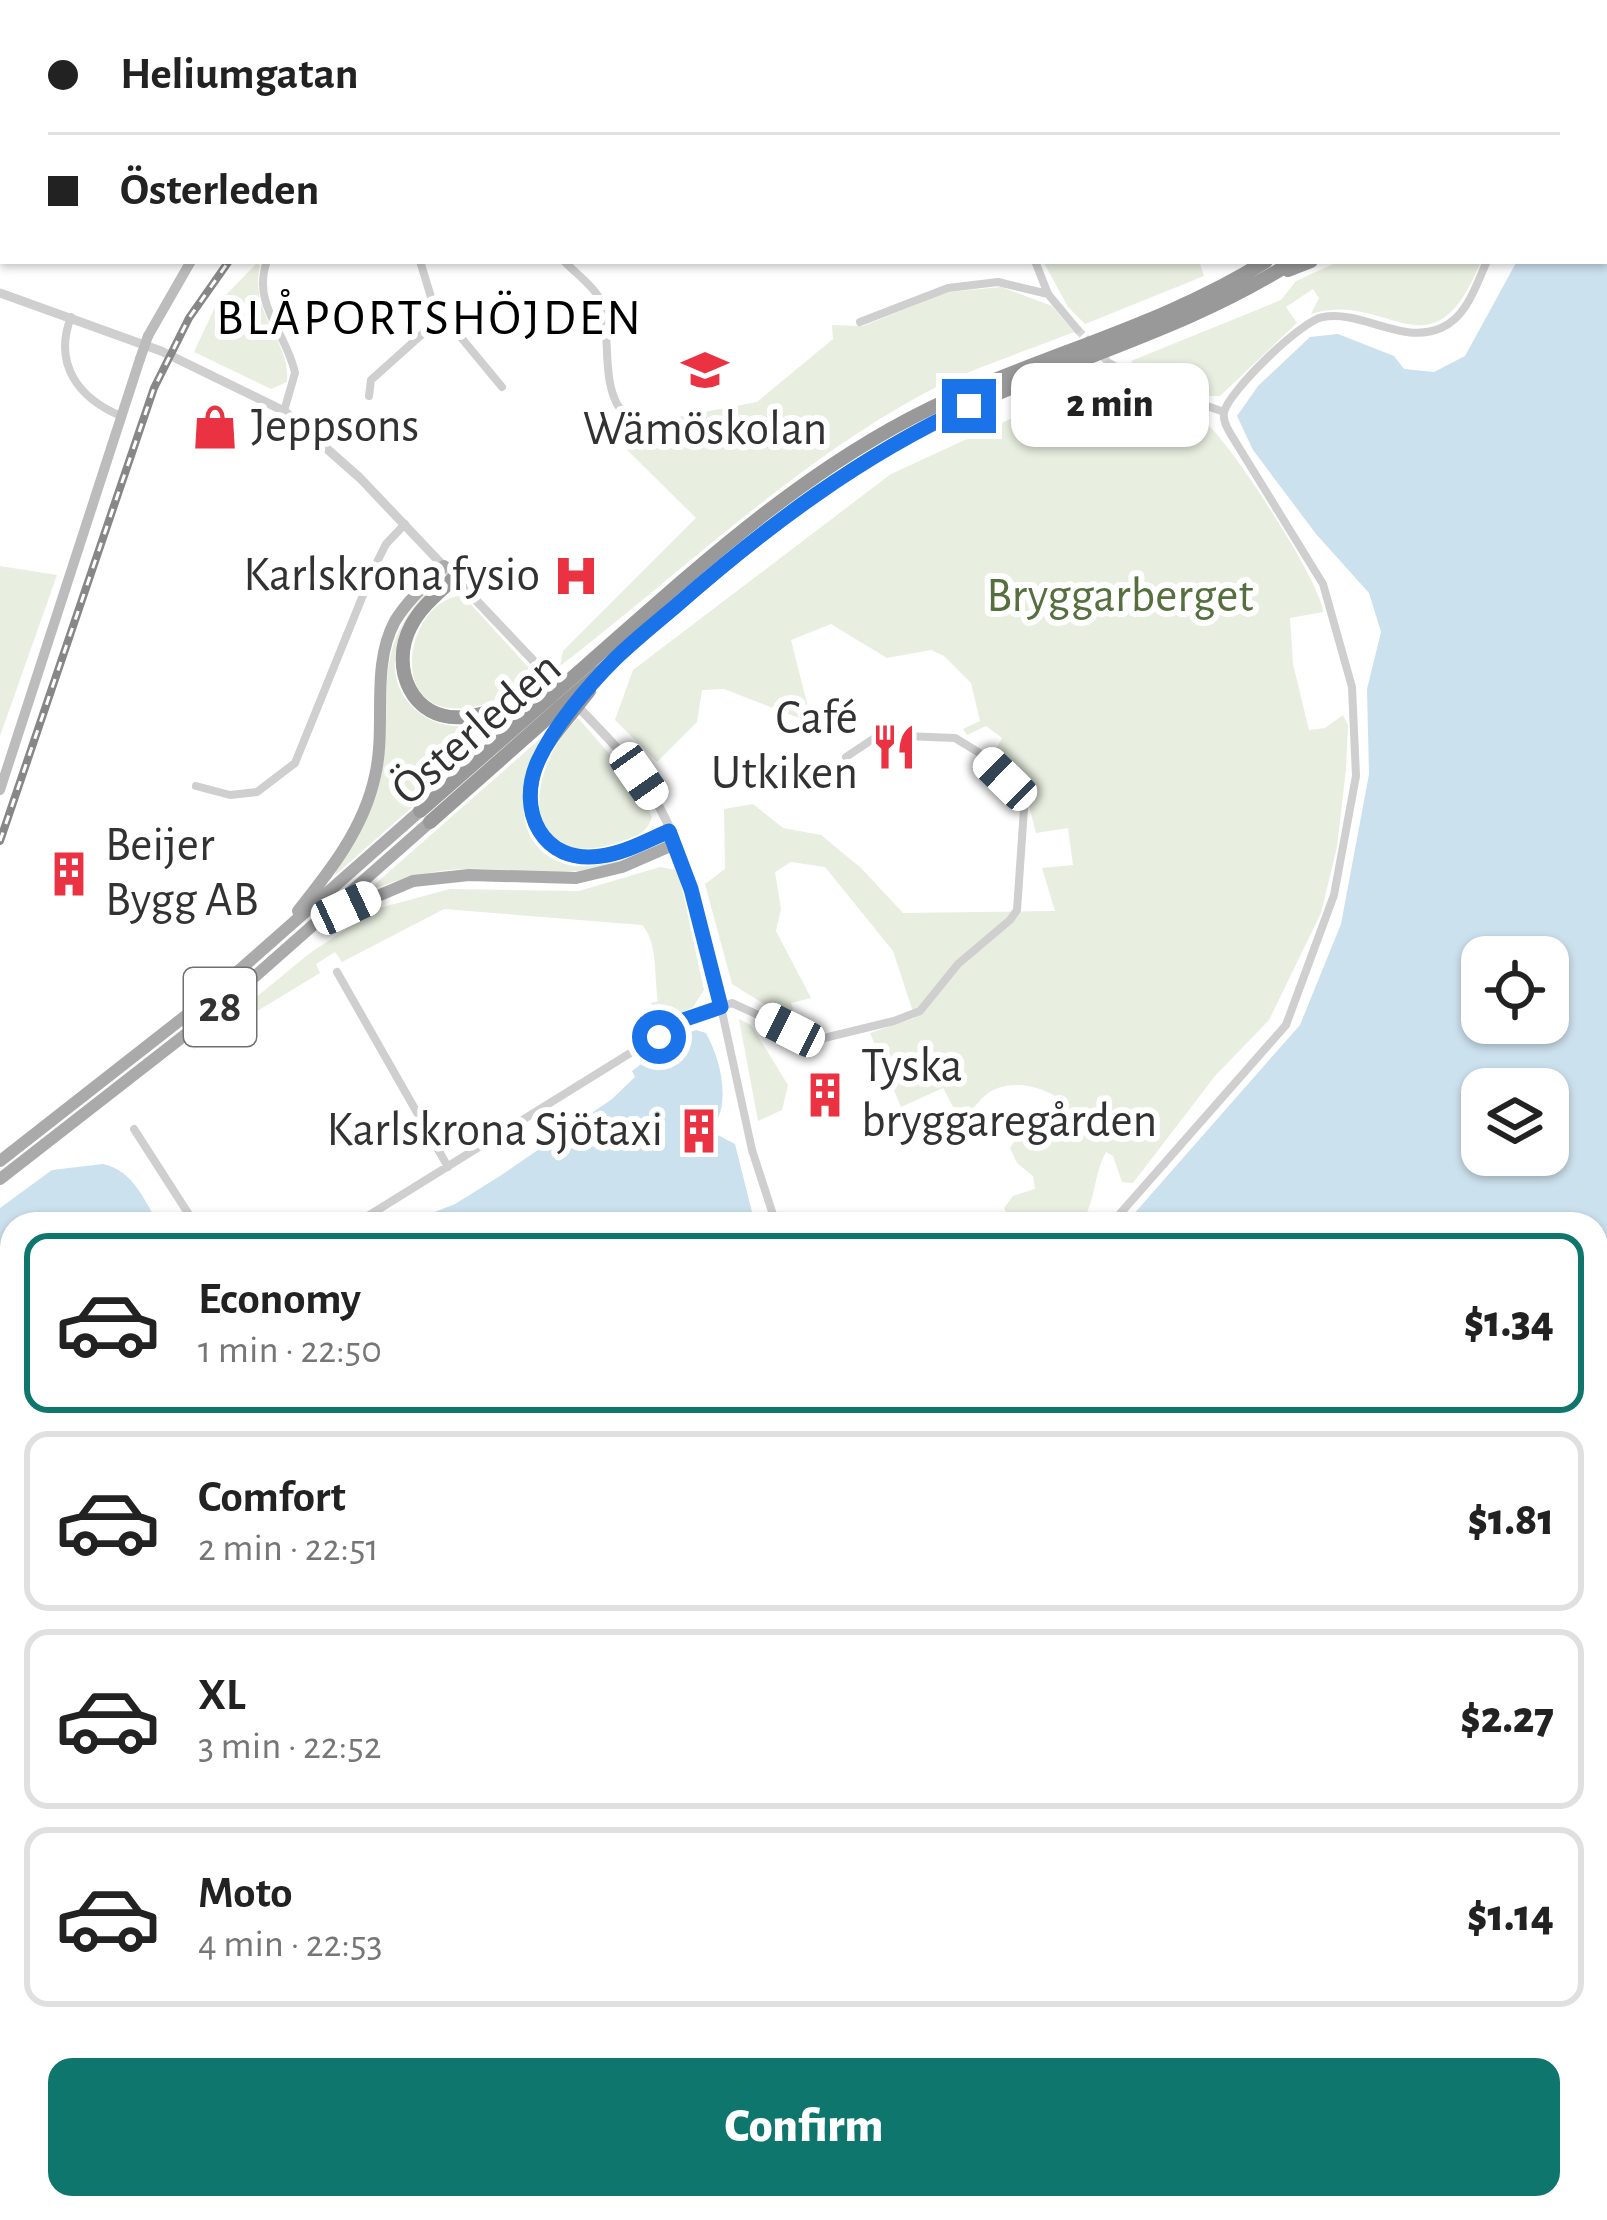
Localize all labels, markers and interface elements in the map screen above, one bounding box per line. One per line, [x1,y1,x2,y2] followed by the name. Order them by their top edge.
[120,52,359,97] text: Heliumgatan
[120,168,319,213] text: Österleden
[216,288,644,344] district label: BLÅPORTSHÖJDEN
[680,345,730,395] school or university icon: Wämöskolan
[1011,364,1209,448] callout: 2 min
[942,379,996,433] route end
[1066,385,1154,424] text: 2 min
[190,402,240,452] shop icon: Jeppsons
[251,403,419,451] place label: Jeppsons
[583,406,827,454] place label: Wämöskolan
[551,551,601,601] hospital icon: Karlskrona fysio
[243,552,540,600] place label: Karlskrona fysio
[986,573,1254,621] park label: Bryggarberget
[381,640,571,815] street label: Österleden
[711,695,858,798] place label: Café Utkiken
[869,722,919,772] restaurant icon: Café Utkiken
[604,736,674,816] car
[967,741,1043,817] car
[105,822,258,925] place label: Beijer Bygg AB
[44,849,94,899] building icon: Beijer Bygg AB
[306,876,386,940] car
[1461,936,1569,1176] map controls
[1461,936,1569,1044] button: locate
[184,968,256,1046] road number: 28
[750,998,830,1062] car
[632,1010,686,1064] route start
[861,1043,1157,1146] place label: Tyska bryggaregården
[1461,1068,1569,1176] button: layers
[800,1070,850,1120] building icon: Tyska bryggaregården
[674,1106,724,1156] building icon: Karlskrona Sjötaxi
[327,1107,663,1155] place label: Karlskrona Sjötaxi
[54,1269,162,1377] icon: car
[198,1277,361,1322] text: Economy
[1464,1300,1554,1345] text: $1.34
[198,1331,382,1370] text: 1 min · 22:50
[54,1467,162,1575] icon: car
[198,1475,346,1520] text: Comfort
[1467,1498,1554,1543] text: $1.81
[198,1529,379,1568] text: 2 min · 22:51
[54,1665,162,1773] icon: car
[198,1673,246,1718] text: XL
[1460,1696,1554,1741] text: $2.27
[198,1727,382,1766] text: 3 min · 22:52
[54,1863,162,1971] icon: car
[198,1871,293,1916] text: Moto
[1467,1894,1554,1939] text: $1.14
[198,1925,383,1964] text: 4 min · 22:53
[48,2058,1560,2196] button: Confirm

